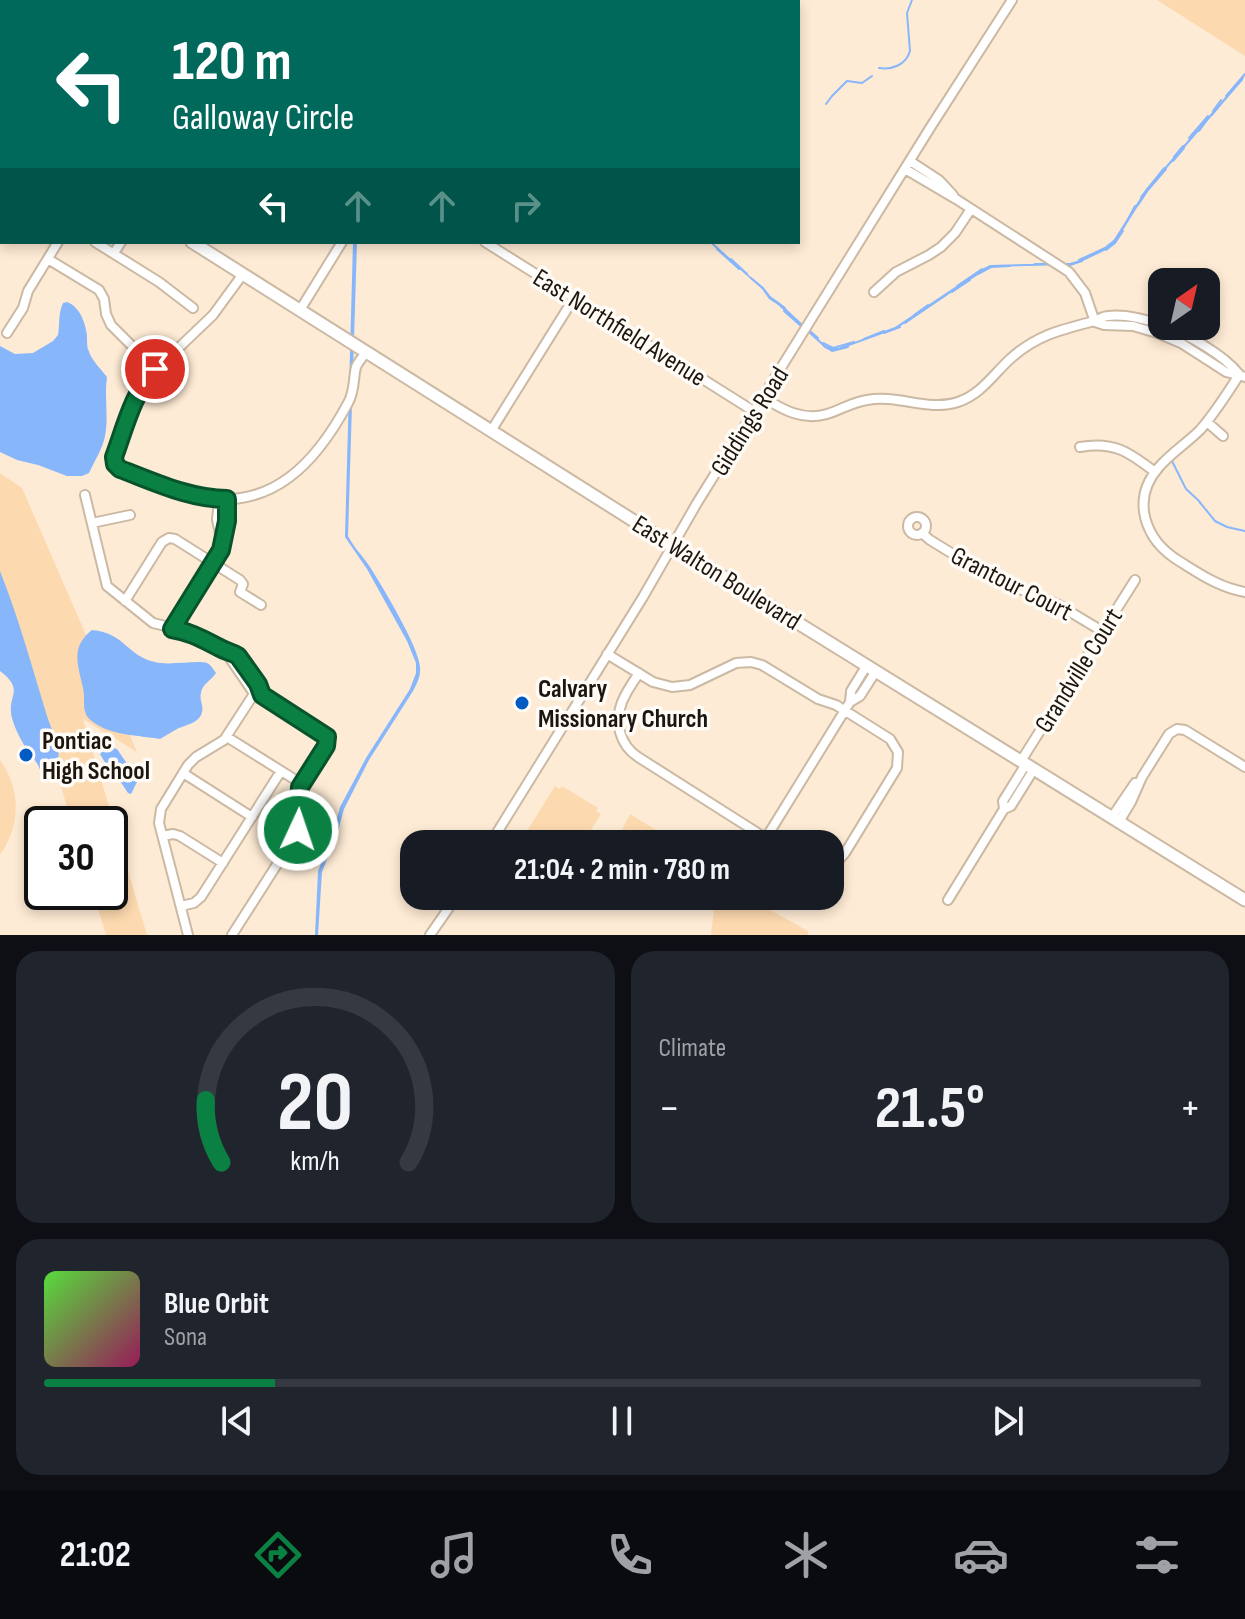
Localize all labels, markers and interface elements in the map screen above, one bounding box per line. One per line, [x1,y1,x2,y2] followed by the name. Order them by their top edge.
[172,29,292,96] text: 120 m
[40,32,144,136] icon: left
[172,97,354,140] text: Galloway Circle
[252,184,296,228] icon: left
[336,184,380,228] icon: ahead
[420,184,464,228] icon: ahead
[504,184,548,228] icon: right
[527,263,711,394] street label: East Northfield Avenue
[1148,268,1220,340] north arrow
[1148,268,1220,340] map controls
[121,335,189,403] pin
[133,347,177,391] icon: arrive
[705,362,796,482] street label: Giddings Road
[626,509,806,637] street label: East Walton Boulevard
[945,541,1077,628] street label: Grantour Court
[1029,603,1130,739] street label: Grandville Court
[538,674,708,735] place label: Calvary Missionary Church
[513,694,531,712] marker: Calvary Missionary Church
[42,726,150,787] place label: Pontiac High School
[17,746,35,764] marker: Pontiac High School
[256,788,340,872] position arrow
[24,806,128,910] speed limit sign: 30
[514,852,730,888] text: 21:04 · 2 min · 780 m
[659,1033,726,1064] text: Climate
[277,1054,353,1154] text: 20
[875,1073,985,1145] text: 21.5°
[659,1082,680,1135] text: −
[1179,1082,1201,1135] text: +
[291,1144,340,1179] text: km/h
[164,1286,269,1322] text: Blue Orbit
[164,1322,207,1353] text: Sona
[215,1399,259,1443] icon: previous
[600,1399,644,1443] icon: pause
[986,1399,1030,1443] icon: next
[250,1527,306,1583] icon: directions
[426,1527,482,1583] icon: music
[602,1527,658,1583] icon: phone
[778,1527,834,1583] icon: climate
[953,1527,1009,1583] icon: car
[1129,1527,1185,1583] icon: filters
[60,1534,131,1577] text: 21:02

